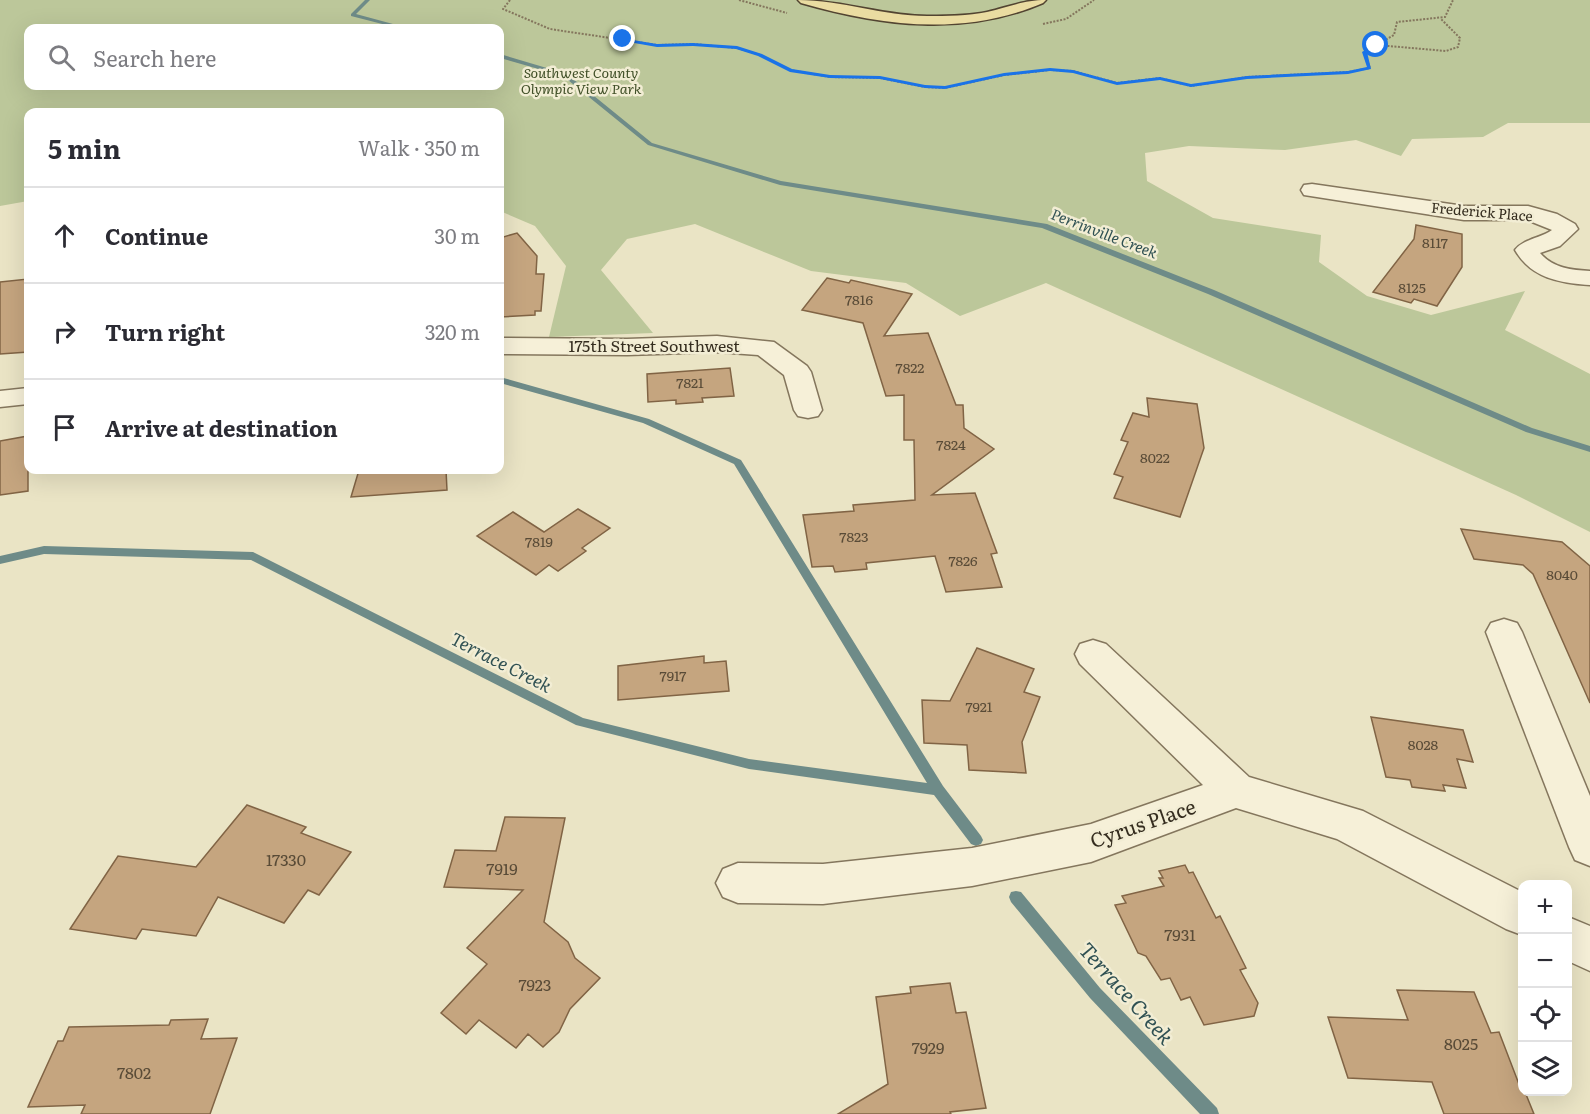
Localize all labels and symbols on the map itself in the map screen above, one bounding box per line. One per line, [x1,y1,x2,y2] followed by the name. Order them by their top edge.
[609,25,635,51] route end
[1362,31,1388,57] route start
[521,62,642,98] park label: Southwest County Olympic View Park
[1430,197,1534,225] street label: Frederick Place
[1048,202,1162,264] water label: Perrinville Creek
[1422,232,1448,252] house number: 8117
[1398,277,1426,297] house number: 8125
[845,289,873,309] house number: 7816
[568,333,740,357] street label: 175th Street Southwest
[896,357,924,377] house number: 7822
[676,372,704,392] house number: 7821
[936,434,966,454] house number: 7824
[1140,447,1170,467] house number: 8022
[839,526,869,546] house number: 7823
[525,531,553,551] house number: 7819
[948,550,978,570] house number: 7826
[1546,564,1578,584] house number: 8040
[446,625,557,699] water label: Terrace Creek
[660,665,686,685] house number: 7917
[965,696,993,716] house number: 7921
[1408,734,1439,754] house number: 8028
[1085,790,1199,854] street label: Cyrus Place
[266,847,306,871] house number: 17330
[486,856,518,880] house number: 7919
[1164,922,1196,946] house number: 7931
[1073,934,1183,1051] water label: Terrace Creek
[518,972,552,996] house number: 7923
[1444,1031,1478,1055] house number: 8025
[912,1035,944,1059] house number: 7929
[117,1060,151,1084] house number: 7802

